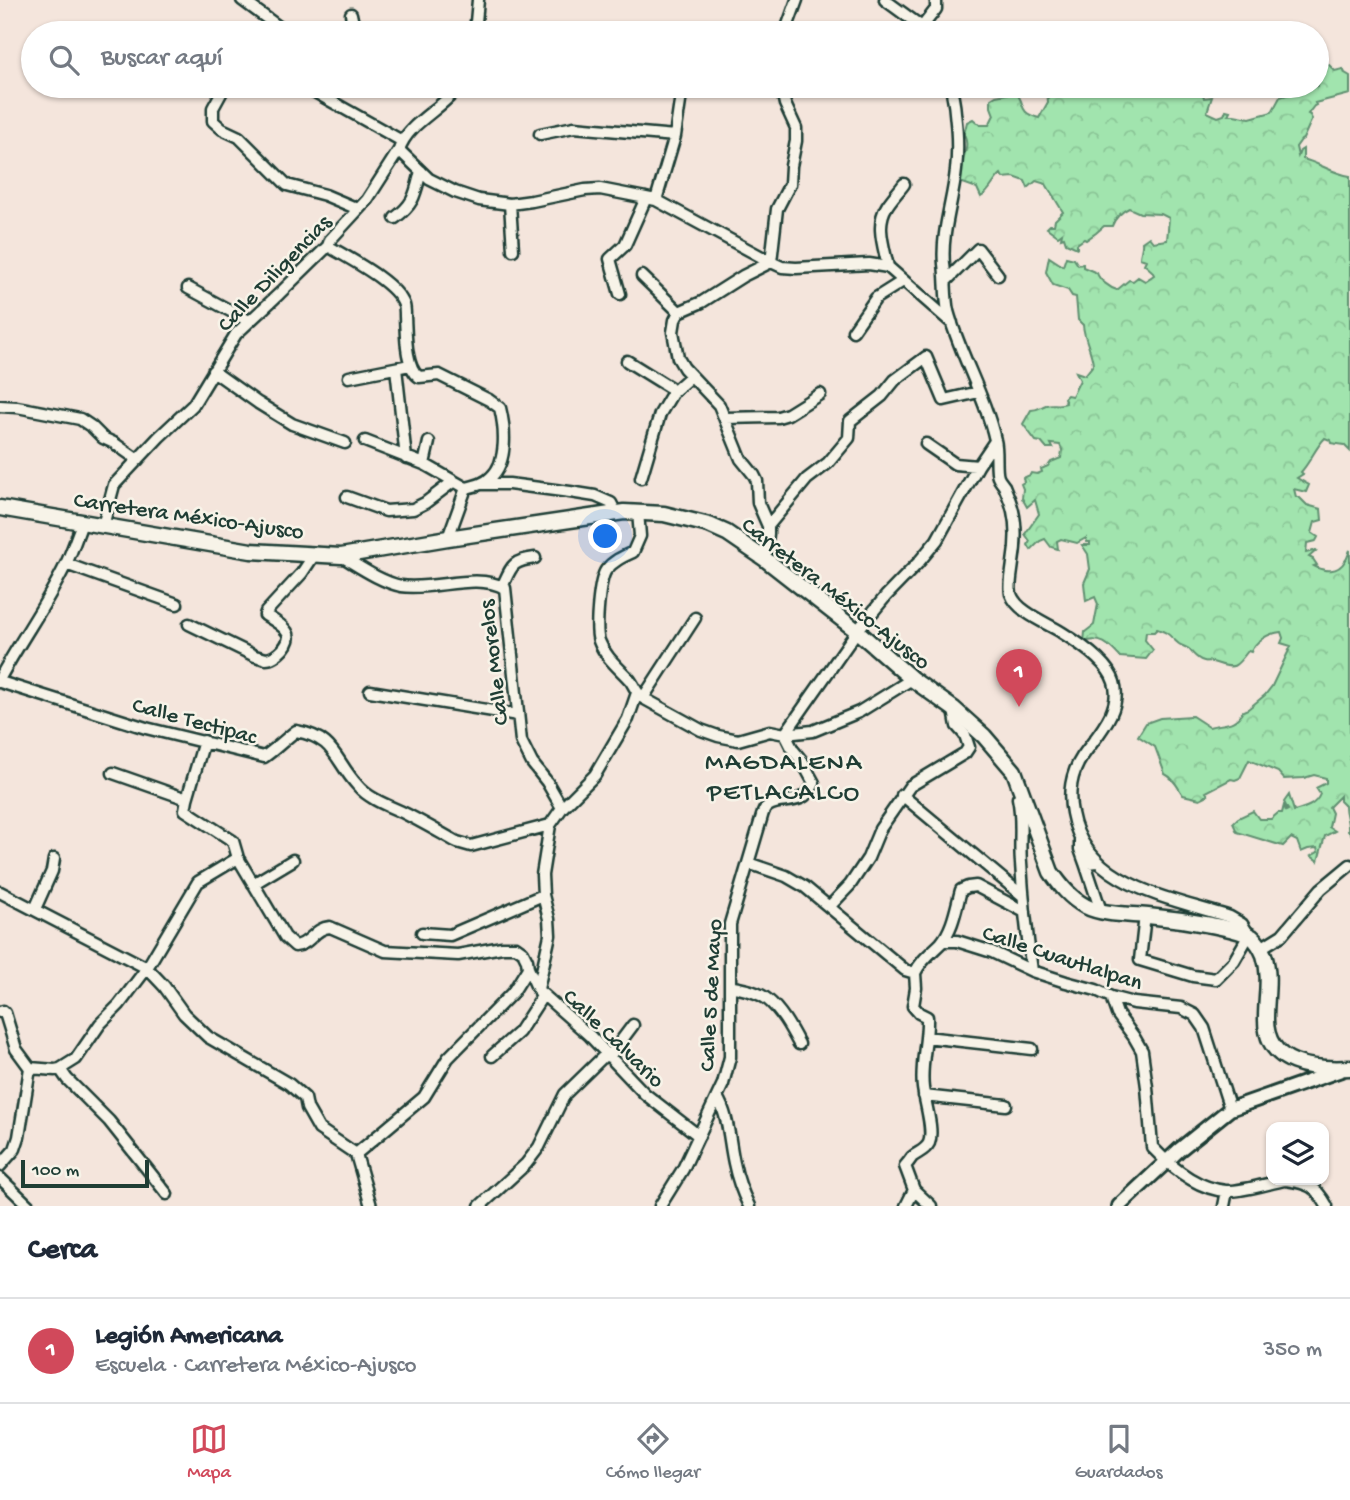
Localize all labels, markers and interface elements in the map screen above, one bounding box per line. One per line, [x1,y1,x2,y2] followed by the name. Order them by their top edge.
[21,21,1329,98] search box
[45,41,83,79] icon: search
[101,44,223,75] text: Buscar aquí
[213,210,339,339] street label: Calle Diligencias
[72,488,305,547] street label: Carretera México-Ajusco
[735,513,935,677] street label: Carretera México-Ajusco
[588,519,622,553] your location
[474,598,517,727] street label: Calle Morelos
[996,649,1042,707] pin: 1
[129,693,260,752] street label: Calle Tectipac
[705,749,863,810] district label: MAGDALENA PETLACALCO
[695,918,730,1072] street label: Calle 5 de Mayo
[978,921,1145,998] street label: Calle Cuautlalpan
[556,984,669,1095] street label: Calle Calvario
[1266,1122,1329,1185] map controls
[1266,1122,1329,1185] button: layers
[21,1157,149,1189] scale bar
[32,1160,79,1183] text: 100 m
[28,1234,97,1269] text: Cerca
[95,1322,282,1353] text: Legión Americana
[46,1337,56,1364] text: 1
[1263,1337,1322,1364] text: 350 m
[95,1353,416,1380] text: Escuela · Carretera México-Ajusco
[187,1420,231,1485] tab: Mapa
[606,1420,700,1485] tab: Cómo llegar
[1075,1420,1163,1485] tab: Guardados

